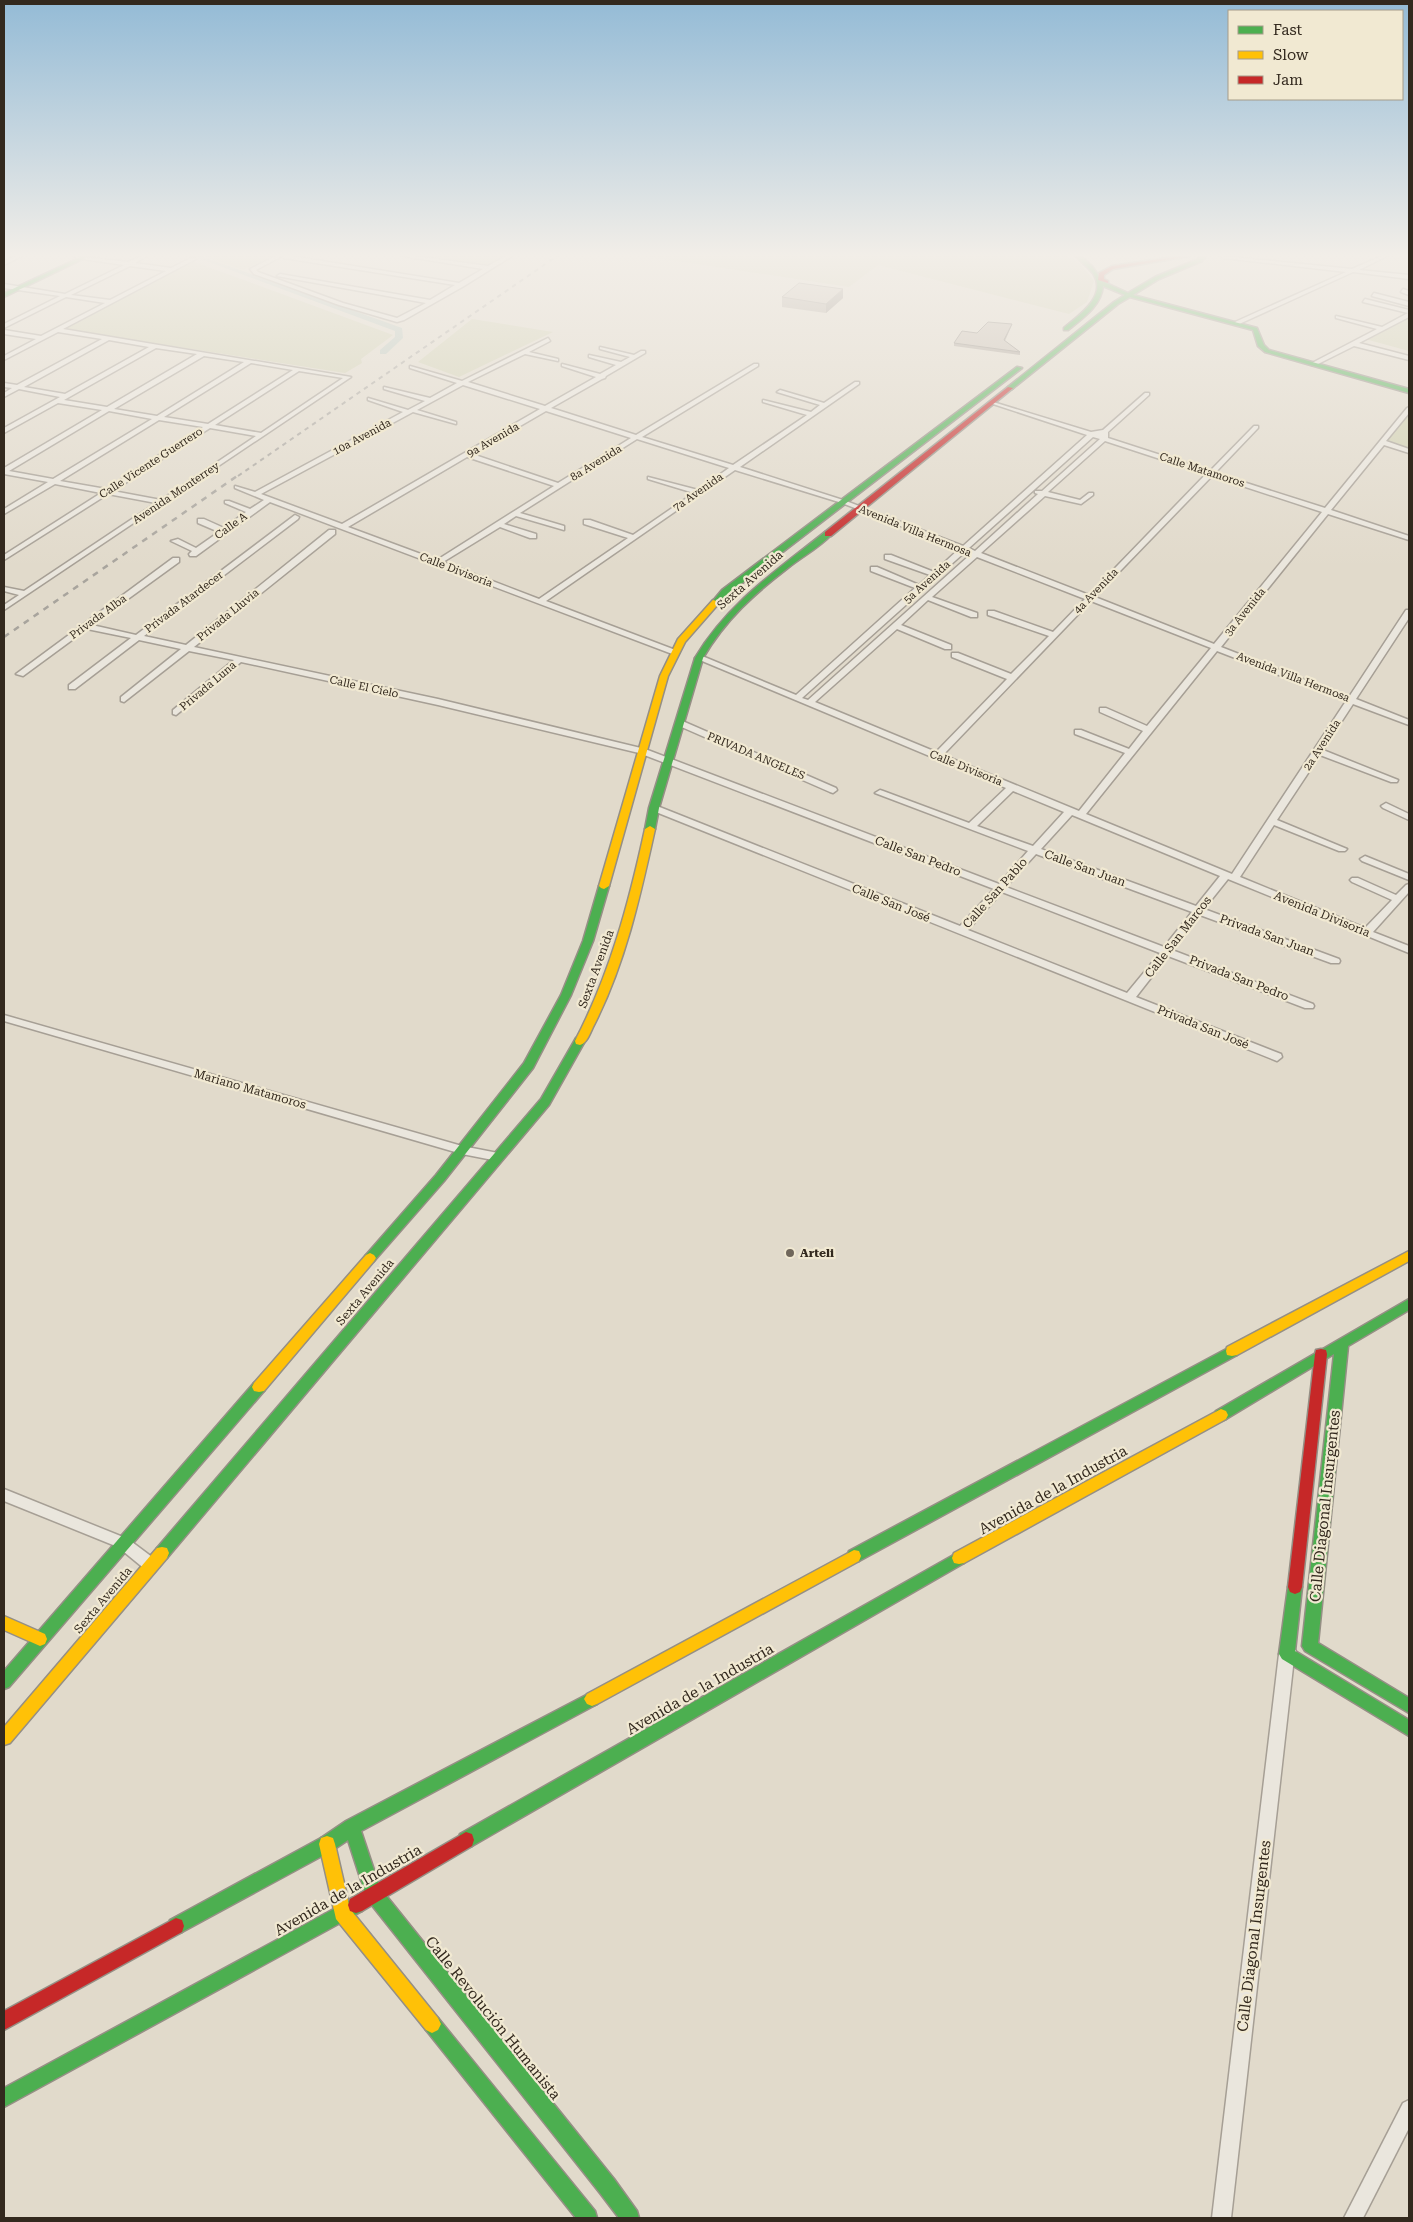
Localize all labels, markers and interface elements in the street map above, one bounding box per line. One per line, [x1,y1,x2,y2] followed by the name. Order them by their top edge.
[1228,10,1403,100] legend
[1273,21,1303,39] text: Fast
[1273,46,1309,64] text: Slow
[1273,71,1303,89] text: Jam
[331,416,393,458] street label: 10a Avenida
[465,420,521,460] street label: 9a Avenida
[97,425,205,501] street label: Calle Vicente Guerrero
[568,442,624,484] street label: 8a Avenida
[1158,450,1246,490] street label: Calle Matamoros
[130,459,222,527] street label: Avenida Monterrey
[670,470,726,514] street label: 7a Avenida
[857,502,973,560] street label: Avenida Villa Hermosa
[212,510,250,542] street label: Calle A
[714,547,786,612] street label: Sexta Avenida
[418,550,494,590] street label: Calle Divisoria
[901,558,953,606] street label: 5a Avenida
[1071,566,1121,616] street label: 4a Avenida
[142,568,226,636] street label: Privada Atardecer
[1222,585,1268,639] street label: 3a Avenida
[194,586,262,644] street label: Privada Lluvia
[67,592,129,642] street label: Privada Alba
[1235,649,1351,705] street label: Avenida Villa Hermosa
[177,659,239,713] street label: Privada Luna
[328,673,400,701] street label: Calle El Cielo
[1301,717,1343,773] street label: 2a Avenida
[705,729,807,783] street label: PRIVADA ANGELES
[928,747,1004,789] street label: Calle Divisoria
[873,833,963,879] street label: Calle San Pedro
[1043,847,1128,889] street label: Calle San Juan
[960,855,1030,931] street label: Calle San Pablo
[850,881,933,925] street label: Calle San José
[1272,888,1373,940] street label: Avenida Divisoria
[1142,893,1214,980] street label: Calle San Marcos
[1218,911,1317,959] street label: Privada San Juan
[575,927,617,1010] street label: Sexta Avenida
[1187,953,1291,1003] street label: Privada San Pedro
[1155,1002,1251,1052] street label: Privada San José
[192,1066,308,1112] street label: Mariano Matamoros
[800,1246,834,1260] place label: Arteli
[784,1247,796,1259] marker: Arteli
[333,1256,397,1328] street label: Sexta Avenida
[1306,1409,1344,1603] street label: Calle Diagonal Insurgentes
[976,1442,1130,1538] street label: Avenida de la Industria
[71,1564,135,1636] street label: Sexta Avenida
[623,1639,777,1739] street label: Avenida de la Industria
[1233,1839,1275,2033] street label: Calle Diagonal Insurgentes
[271,1840,425,1940] street label: Avenida de la Industria
[422,1933,564,2103] street label: Calle Revolución Humanista

